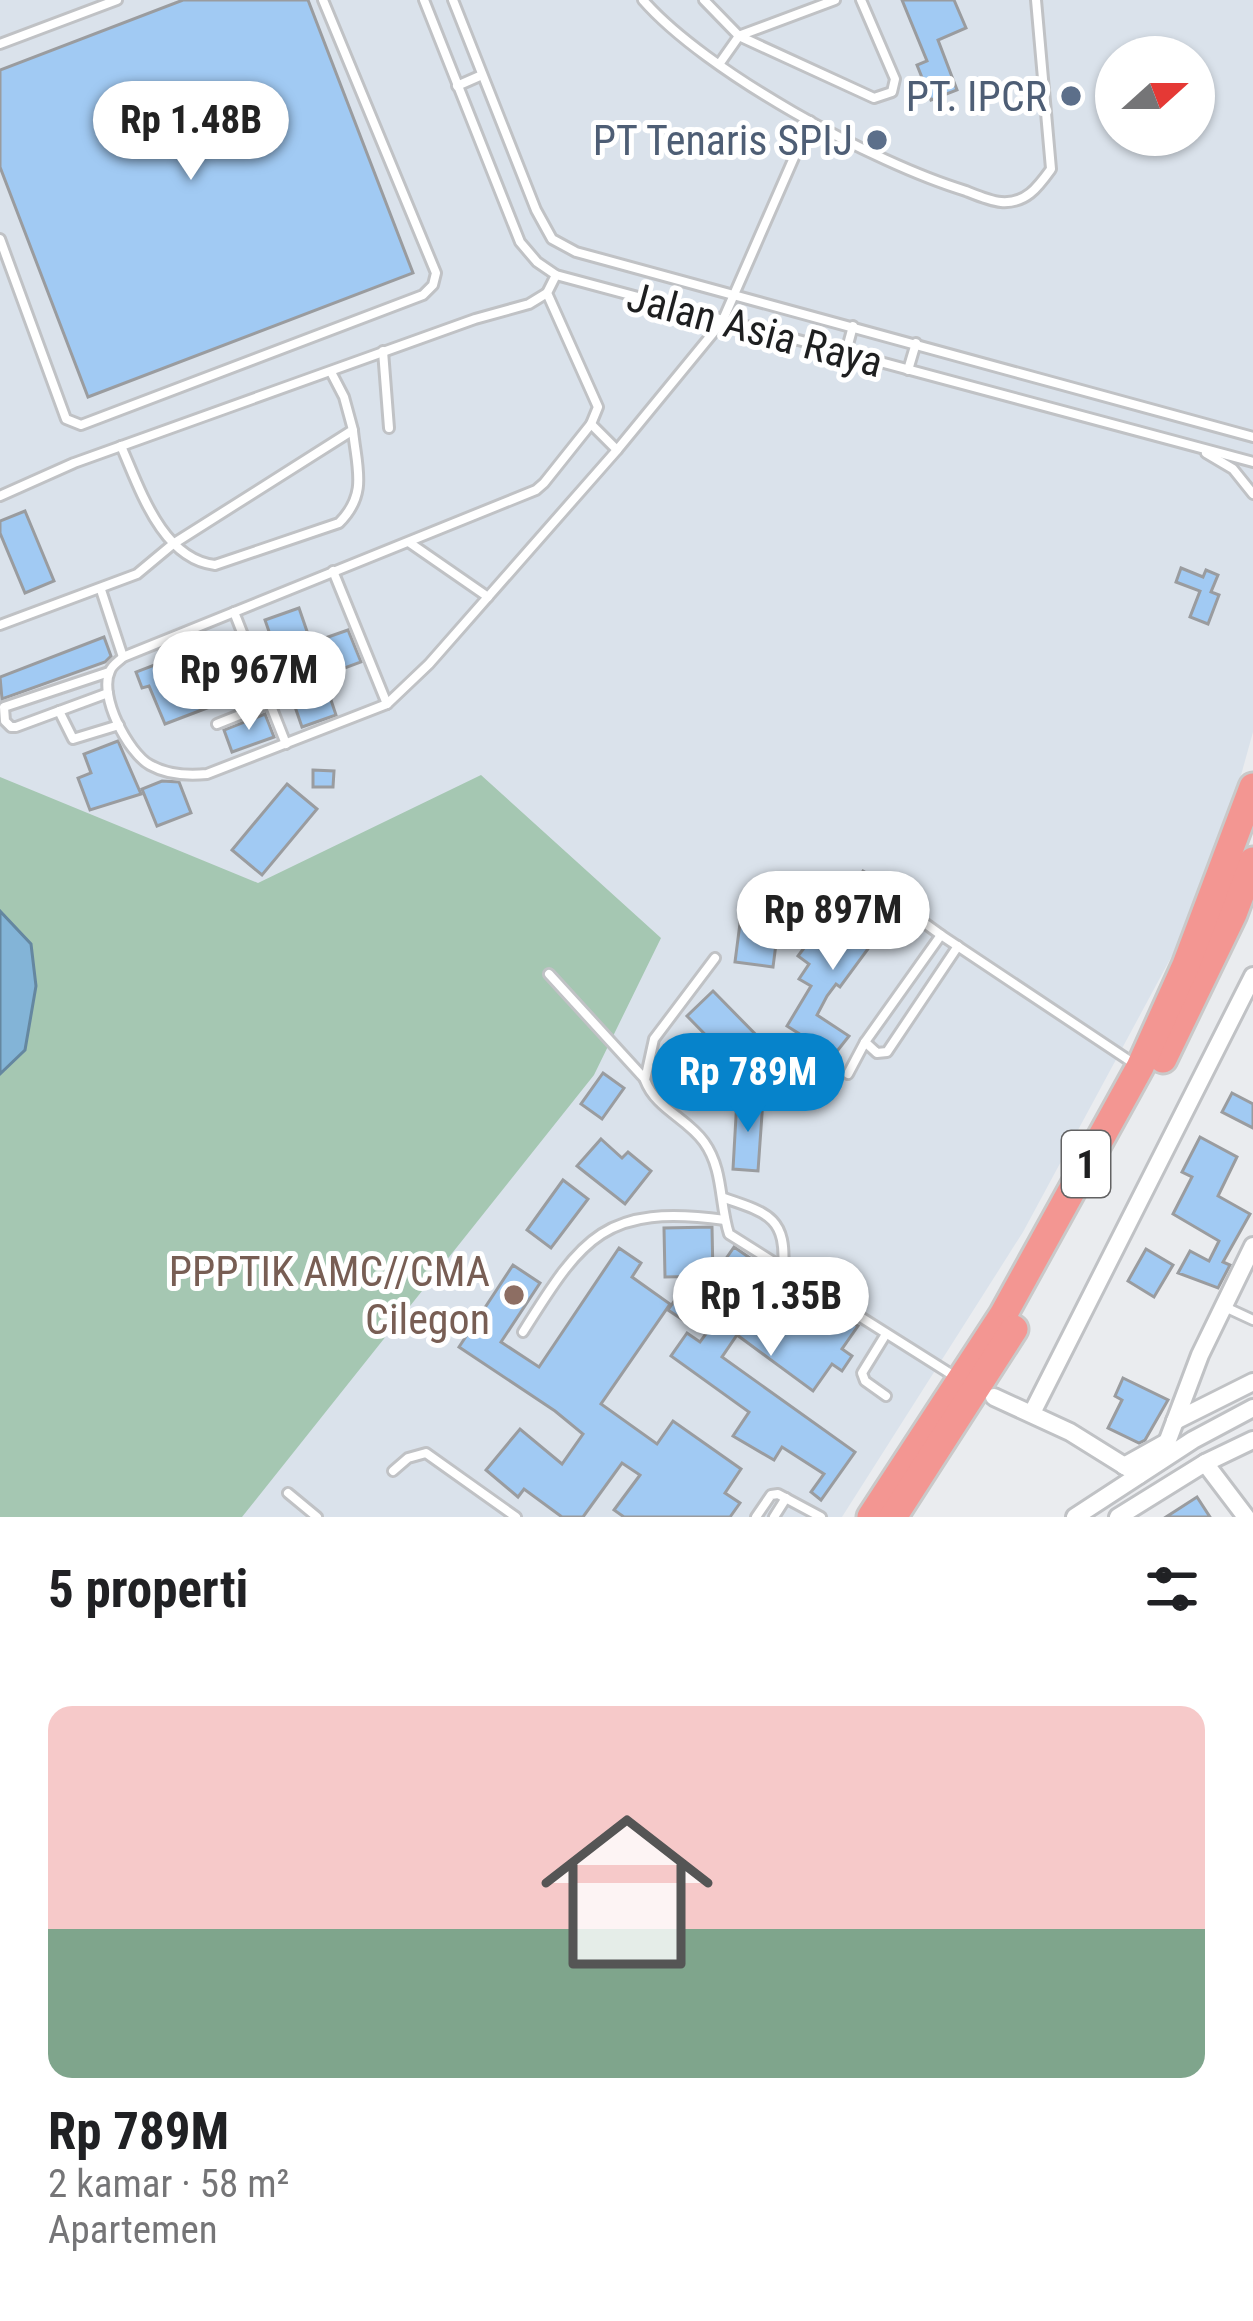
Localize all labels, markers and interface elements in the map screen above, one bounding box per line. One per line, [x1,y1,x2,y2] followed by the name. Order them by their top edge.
[1095,36,1215,156] north arrow
[1095,36,1215,156] map controls
[906,72,1047,121] place label: PT. IPCR
[67,81,315,183] pin: Rp 1.48B
[1058,83,1084,109] marker: PT. IPCR
[120,97,262,143] text: Rp 1.48B
[593,116,853,165] place label: PT Tenaris SPIJ
[864,127,890,153] marker: PT Tenaris SPIJ
[622,272,888,387] street label: Jalan Asia Raya
[138,631,360,733] pin: Rp 967M
[180,647,318,693] text: Rp 967M
[722,871,944,973] pin: Rp 897M
[764,887,902,933] text: Rp 897M
[637,1033,859,1135] pin: Rp 789M
[679,1049,817,1095] text: Rp 789M
[1062,1131,1110,1197] road number: 1
[169,1247,490,1344] place label: PPPTIK AMC//CMA Cilegon
[647,1257,895,1359] pin: Rp 1.35B
[700,1273,842,1319] text: Rp 1.35B
[501,1282,527,1308] marker: PPPTIK AMC//CMA Cilegon
[1139,1556,1205,1622] icon: filters
[48,1560,248,1619] text: 5 properti
[519,1784,735,2000] icon: home
[48,2102,229,2161] text: Rp 789M
[48,2161,289,2207] text: 2 kamar · 58 m²
[48,2207,218,2253] text: Apartemen

